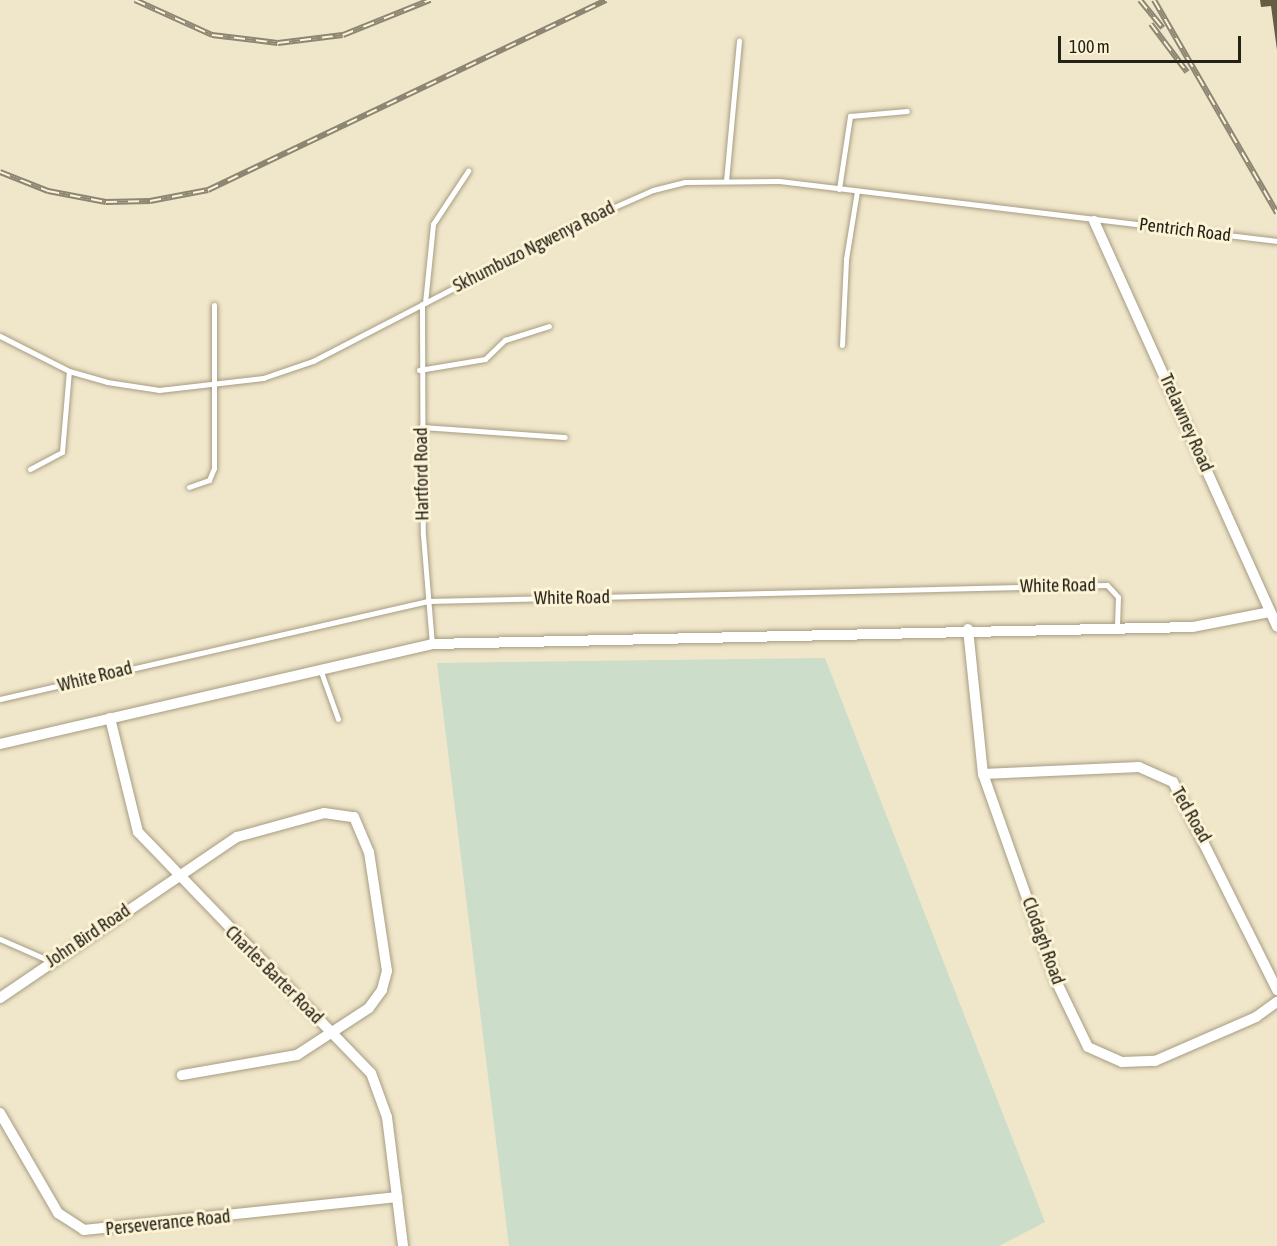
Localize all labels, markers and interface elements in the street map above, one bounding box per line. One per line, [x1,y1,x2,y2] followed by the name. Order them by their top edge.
[1061,24,1244,62] scale bar
[1069,36,1110,57] text: 100 m
[450,197,618,297] street label: Skhumbuzo Ngwenya Road
[1138,214,1232,246] street label: Pentrich Road
[1155,371,1217,475] street label: Trelawney Road
[410,427,434,521] street label: Hartford Road
[1020,575,1096,597] street label: White Road
[534,587,610,609] street label: White Road
[56,657,134,697] street label: White Road
[1167,784,1215,846] street label: Ted Road
[1017,894,1069,988] street label: Clodagh Road
[42,900,134,972] street label: John Bird Road
[221,922,327,1028] street label: Charles Barter Road
[104,1206,232,1240] street label: Perseverance Road

